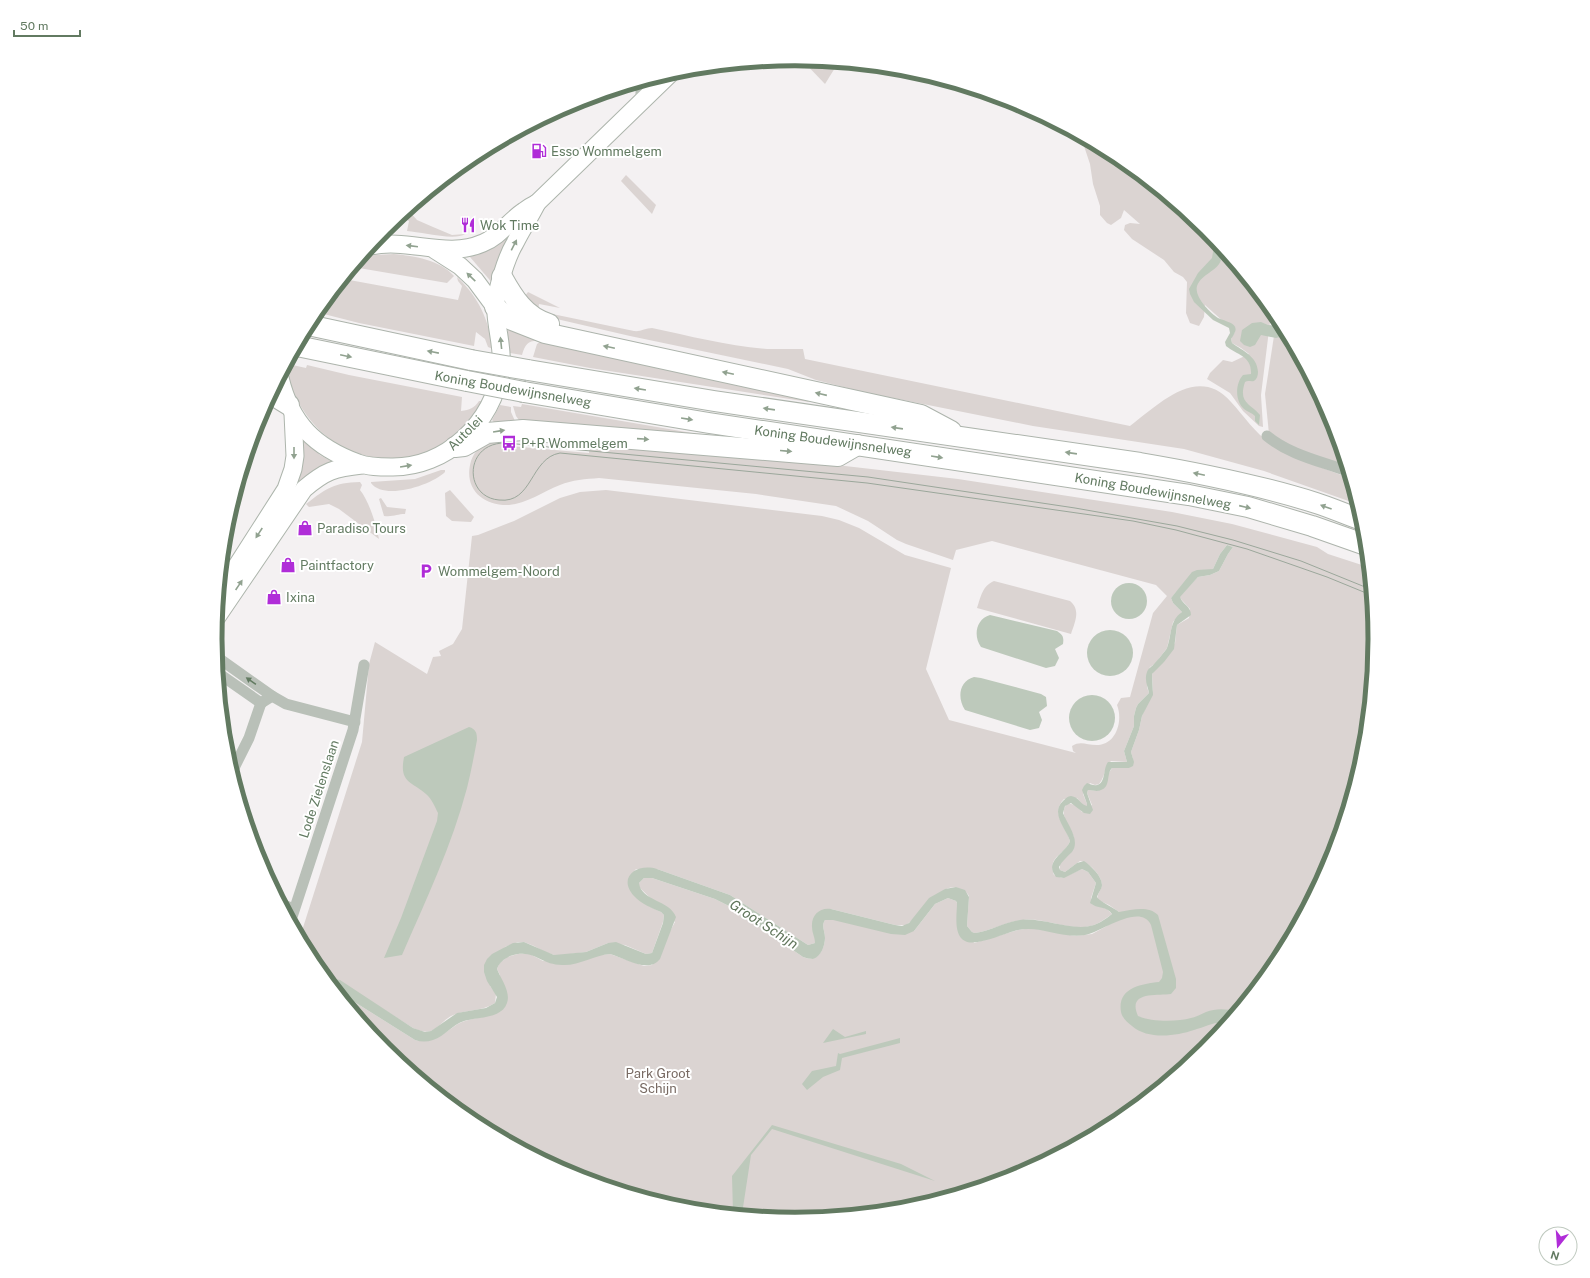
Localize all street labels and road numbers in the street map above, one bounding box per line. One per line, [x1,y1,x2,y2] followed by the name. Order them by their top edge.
[433,368,593,410] street label: Koning Boudewijnsnelweg
[444,412,486,454] street label: Autolei
[753,423,913,459] street label: Koning Boudewijnsnelweg
[1073,470,1233,512] street label: Koning Boudewijnsnelweg
[296,738,342,840] street label: Lode Zielenslaan

